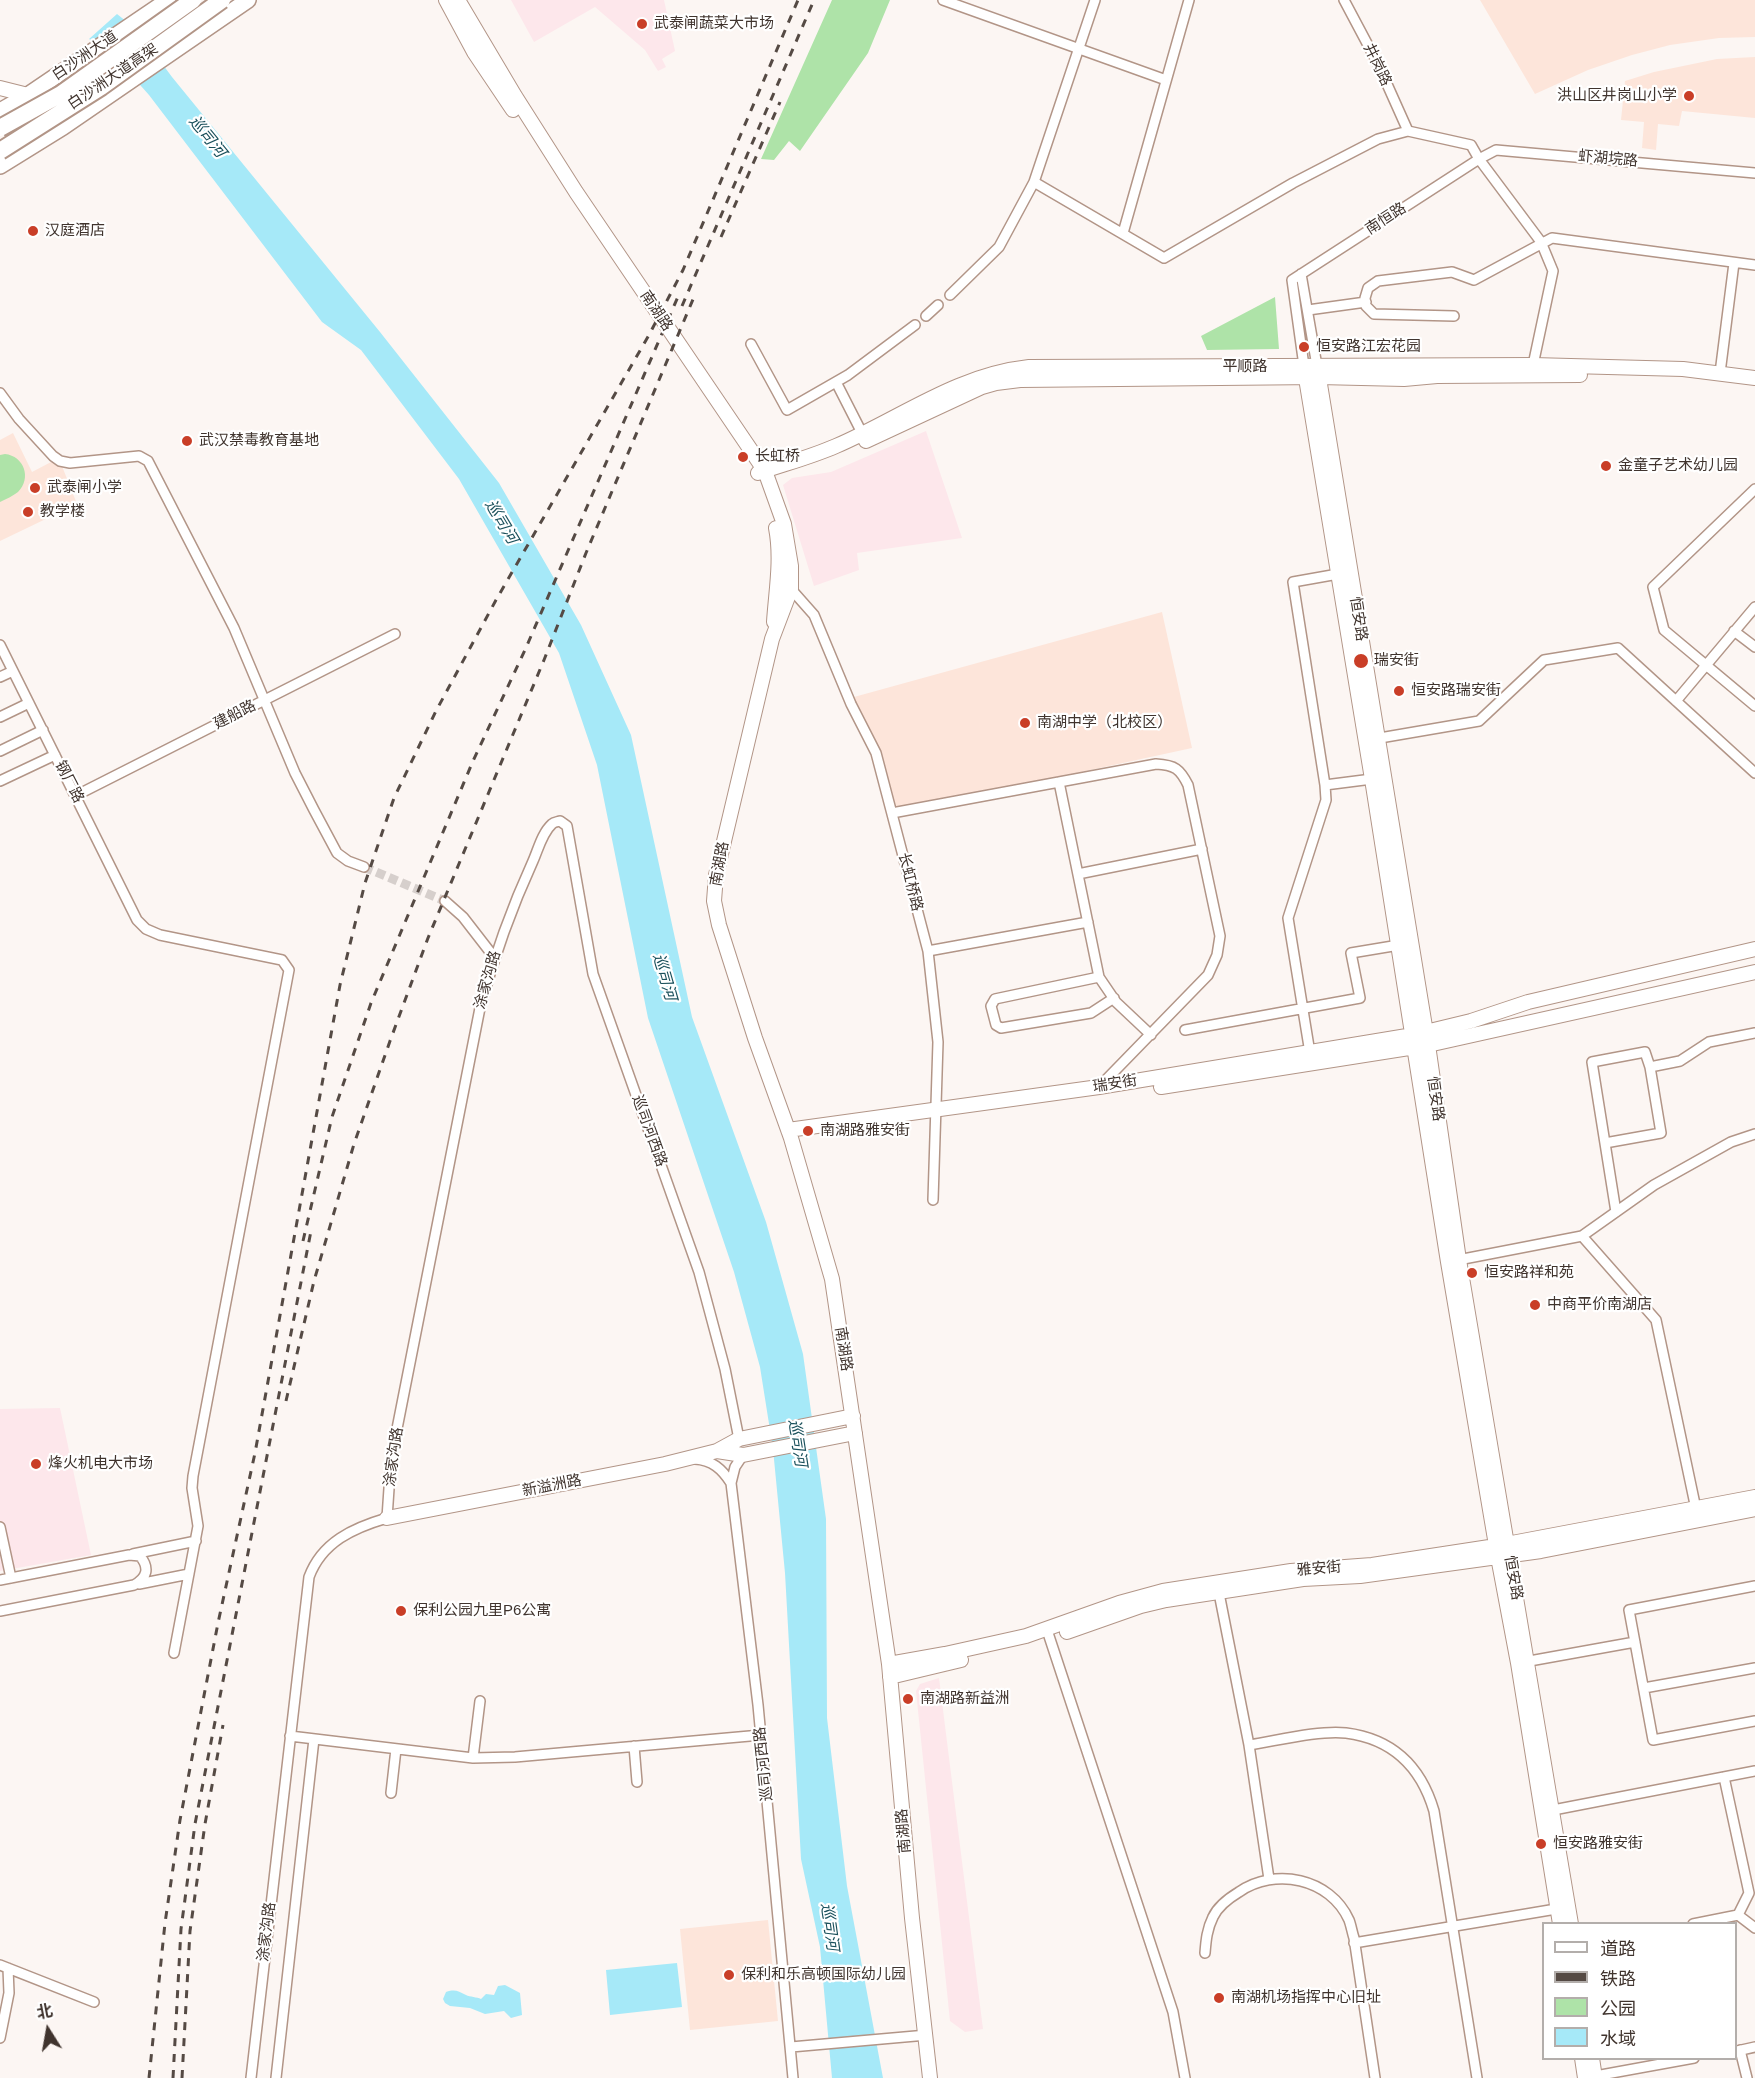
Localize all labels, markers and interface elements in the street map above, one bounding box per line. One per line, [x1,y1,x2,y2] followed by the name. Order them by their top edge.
[654,15,774,33] place label: 武泰闸蔬菜大市场
[635,17,649,31] marker: 武泰闸蔬菜大市场
[49,28,121,84] street label: 白沙洲大道
[64,40,162,114] street label: 白沙洲大道高架
[1359,41,1395,89] street label: 井岗路
[1557,87,1677,105] place label: 洪山区井岗山小学
[1682,89,1696,103] marker: 洪山区井岗山小学
[184,112,230,162] water label: 巡司河
[1577,147,1639,171] street label: 虾湖垸路
[1362,199,1410,239] street label: 南恒路
[45,222,105,240] place label: 汉庭酒店
[26,224,40,238] marker: 汉庭酒店
[636,287,676,335] street label: 南湖路
[1316,338,1421,356] place label: 恒安路江宏花园
[1297,340,1311,354] marker: 恒安路江宏花园
[1223,358,1267,376] street label: 平顺路
[199,432,319,450] place label: 武汉禁毒教育基地
[180,434,194,448] marker: 武汉禁毒教育基地
[755,448,800,466] place label: 长虹桥
[736,450,750,464] marker: 长虹桥
[1618,457,1738,475] place label: 金童子艺术幼儿园
[1599,459,1613,473] marker: 金童子艺术幼儿园
[47,479,122,497] place label: 武泰闸小学
[28,481,42,495] marker: 武泰闸小学
[480,496,522,548] water label: 巡司河
[40,503,85,521] place label: 教学楼
[21,505,35,519] marker: 教学楼
[1346,595,1370,643] street label: 恒安路
[1352,652,1370,670] marker: 瑞安街
[1374,652,1419,670] place label: 瑞安街
[1411,682,1501,700] place label: 恒安路瑞安街
[1392,684,1406,698] marker: 恒安路瑞安街
[211,697,259,733] street label: 建船路
[1037,714,1172,732] place label: 南湖中学（北校区）
[1018,716,1032,730] marker: 南湖中学（北校区）
[51,758,87,806] street label: 钢厂路
[707,840,733,888] street label: 南湖路
[894,851,926,913] street label: 长虹桥路
[471,949,505,1011] street label: 涂家沟路
[648,951,680,1003] water label: 巡司河
[1091,1072,1139,1096] street label: 瑞安街
[1423,1075,1447,1123] street label: 恒安路
[628,1093,670,1169] street label: 巡司河西路
[820,1122,910,1140] place label: 南湖路雅安街
[801,1124,815,1138] marker: 南湖路雅安街
[1484,1264,1574,1282] place label: 恒安路祥和苑
[1465,1266,1479,1280] marker: 恒安路祥和苑
[1547,1296,1652,1314] place label: 中商平价南湖店
[1528,1298,1542,1312] marker: 中商平价南湖店
[831,1325,855,1373] street label: 南湖路
[784,1418,810,1468] water label: 巡司河
[381,1426,407,1488] street label: 涂家沟路
[48,1455,153,1473] place label: 烽火机电大市场
[29,1457,43,1471] marker: 烽火机电大市场
[521,1471,583,1501] street label: 新溢洲路
[1500,1554,1526,1602] street label: 恒安路
[1296,1558,1342,1580] street label: 雅安街
[413,1602,551,1620] place label: 保利公园九里P6公寓
[394,1604,408,1618] marker: 保利公园九里P6公寓
[920,1690,1010,1708] place label: 南湖路新益洲
[901,1692,915,1706] marker: 南湖路新益洲
[751,1726,777,1802] street label: 巡司河西路
[893,1808,915,1854] street label: 南湖路
[1553,1835,1643,1853] place label: 恒安路雅安街
[1534,1837,1548,1851] marker: 恒安路雅安街
[254,1901,280,1963] street label: 涂家沟路
[816,1902,842,1952] water label: 巡司河
[1542,1922,1737,2060] legend
[1600,1939,1636,1959] text: 道路
[741,1966,906,1984] place label: 保利和乐高顿国际幼儿园
[722,1968,736,1982] marker: 保利和乐高顿国际幼儿园
[1600,1969,1636,1989] text: 铁路
[1231,1989,1381,2007] place label: 南湖机场指挥中心旧址
[1212,1991,1226,2005] marker: 南湖机场指挥中心旧址
[1600,1999,1636,2019] text: 公园
[18,2000,78,2060] north arrow
[35,2002,54,2022] text: 北
[1600,2029,1636,2049] text: 水域

